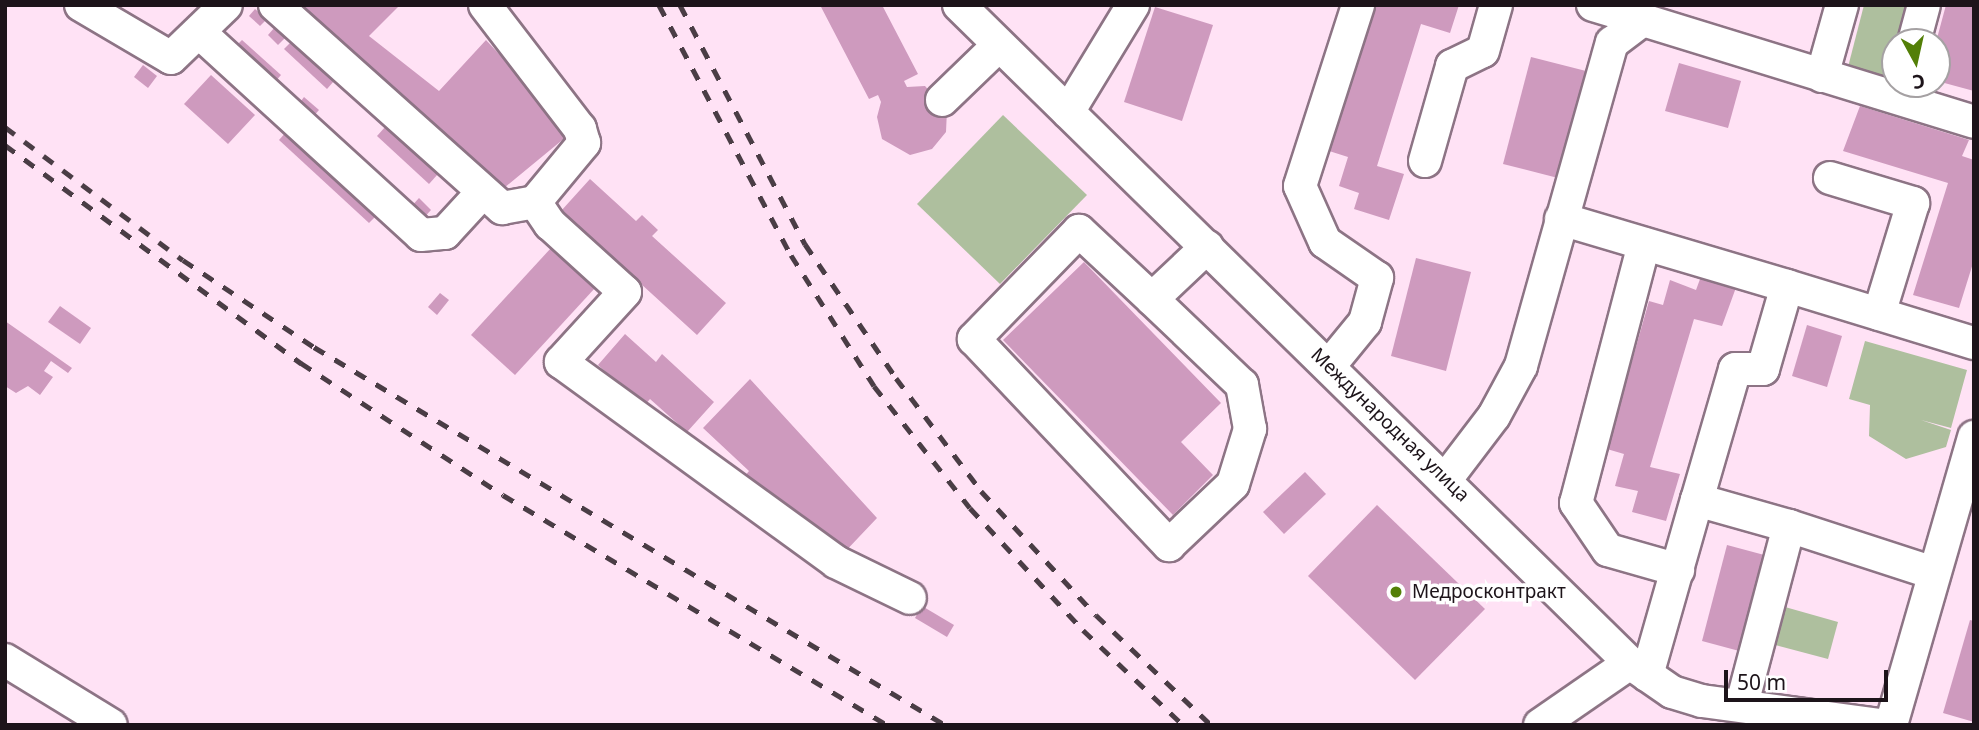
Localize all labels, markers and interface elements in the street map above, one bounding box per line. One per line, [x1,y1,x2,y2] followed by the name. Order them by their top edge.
[1881,28,1951,98] north arrow
[1911,68,1927,96] text: С
[1306,343,1474,507] street label: Международная улица
[1412,581,1566,603] place label: Медросконтракт
[1386,582,1406,602] marker: Медросконтракт
[1727,656,1892,700] scale bar
[1737,668,1786,696] text: 50 m

